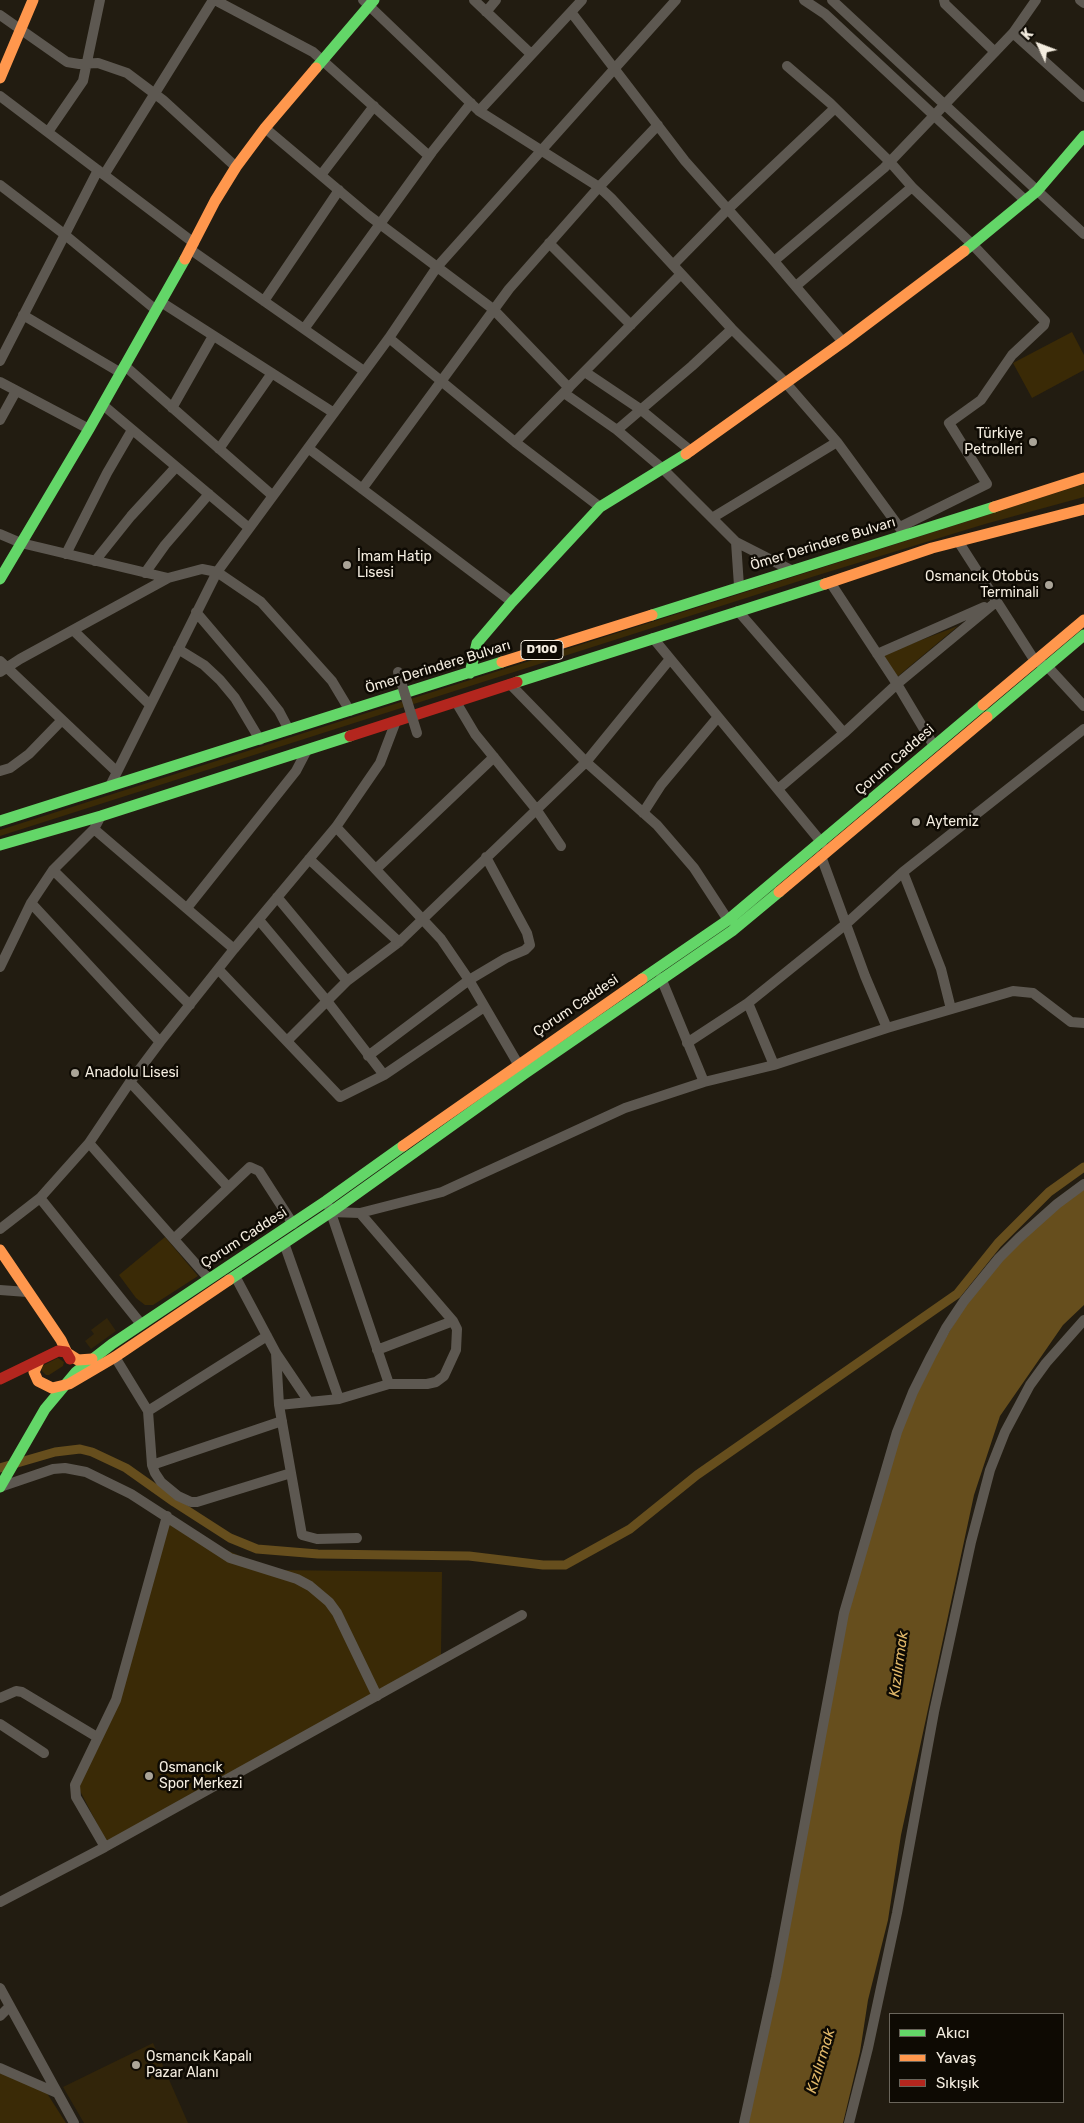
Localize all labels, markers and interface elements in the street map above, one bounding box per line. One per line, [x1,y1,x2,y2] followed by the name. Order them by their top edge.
[1014,20,1064,70] north arrow
[1018,25,1037,44] text: K
[964,426,1023,458] place label: Türkiye Petrolleri
[1027,436,1039,448] marker: Türkiye Petrolleri
[748,514,898,574] street label: Ömer Derindere Bulvarı
[357,549,432,582] place label: İmam Hatip Lisesi
[341,559,353,571] marker: İmam Hatip Lisesi
[925,569,1039,602] place label: Osmancık Otobüs Terminali
[1043,579,1055,591] marker: Osmancık Otobüs Terminali
[363,637,513,697] street label: Ömer Derindere Bulvarı
[521,640,563,660] road number: D100
[852,721,938,799] street label: Çorum Caddesi
[926,814,979,830] place label: Aytemiz
[910,816,922,828] marker: Aytemiz
[530,971,622,1041] street label: Çorum Caddesi
[85,1065,179,1081] place label: Anadolu Lisesi
[69,1067,81,1079] marker: Anadolu Lisesi
[198,1204,290,1272] street label: Çorum Caddesi
[885,1630,913,1698] water label: Kızılırmak
[159,1760,242,1792] place label: Osmancık Spor Merkezi
[143,1770,155,1782] marker: Osmancık Spor Merkezi
[889,2013,1064,2103] legend
[936,2024,969,2042] text: Akıcı
[803,2027,839,2095] water label: Kızılırmak
[146,2049,252,2082] place label: Osmancık Kapalı Pazar Alanı
[936,2049,976,2067] text: Yavaş
[130,2059,142,2071] marker: Osmancık Kapalı Pazar Alanı
[936,2074,979,2092] text: Sıkışık

